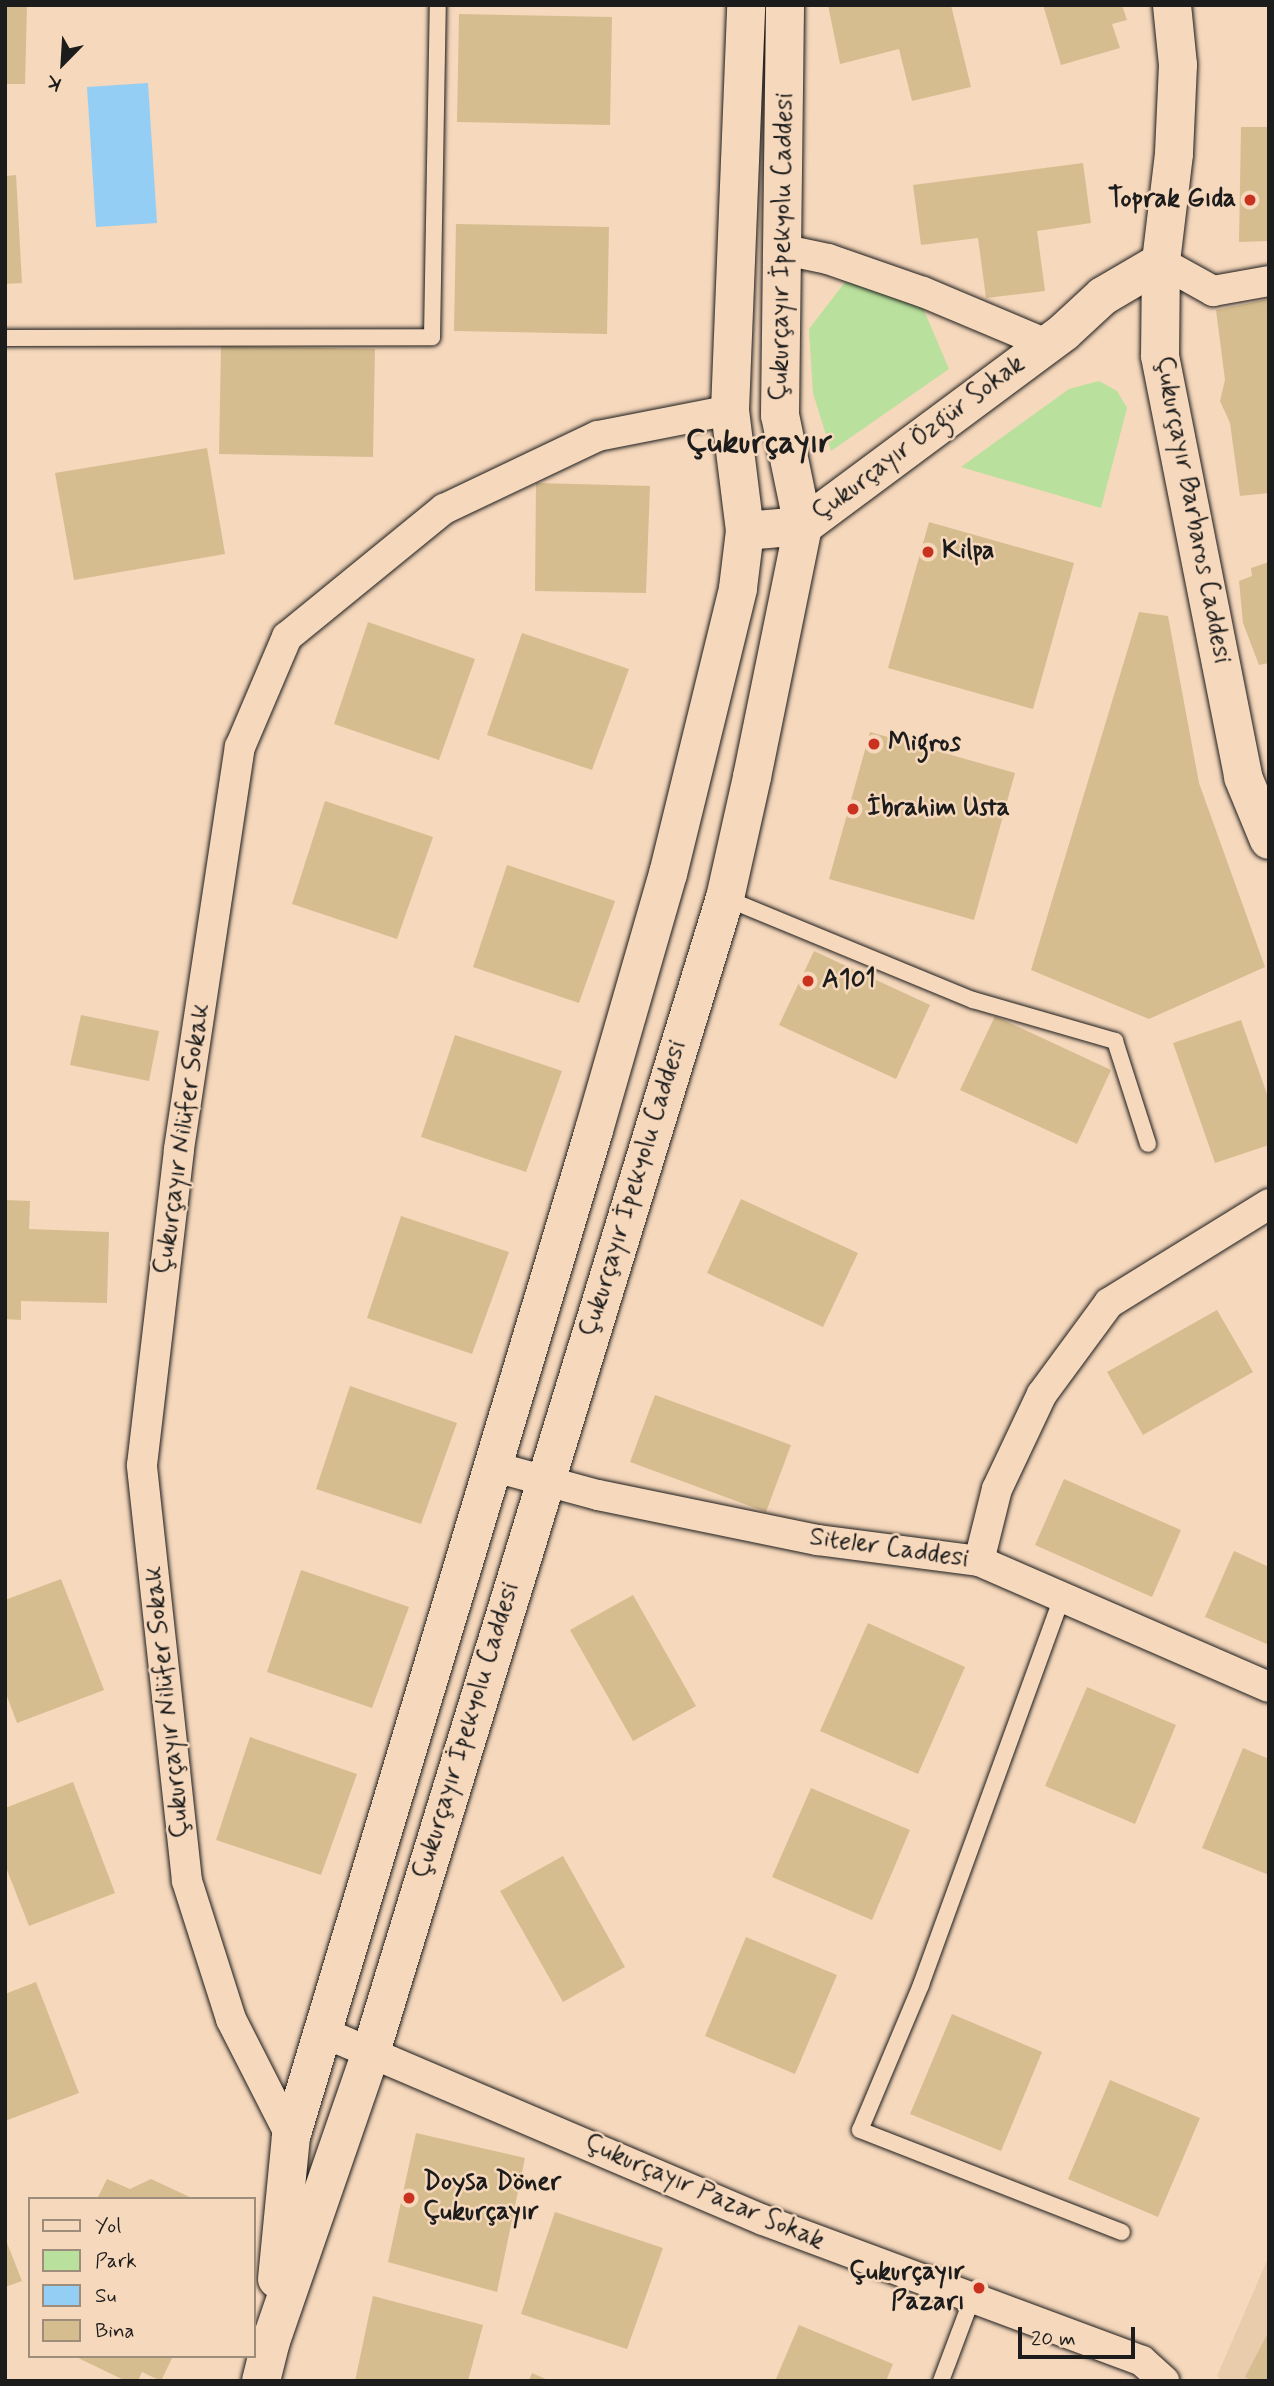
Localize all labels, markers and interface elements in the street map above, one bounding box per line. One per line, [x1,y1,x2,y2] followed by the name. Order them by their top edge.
[28,28,98,98] north arrow
[43,68,65,97] text: K
[765,90,801,404] street label: Çukurçayır İpekyolu Caddesi
[1108,184,1236,216] place label: Toprak Gıda
[1242,192,1258,208] marker: Toprak Gıda
[806,348,1032,530] street label: Çukurçayır Özgür Sokak
[1146,351,1238,669] street label: Çukurçayır Barbaros Caddesi
[685,424,833,464] district label: Çukurçayır
[942,536,994,568] place label: Kilpa
[920,544,936,560] marker: Kilpa
[888,728,961,760] place label: Migros
[866,736,882,752] marker: Migros
[867,793,1011,825] place label: İbrahim Usta
[845,801,861,817] marker: İbrahim Usta
[822,965,876,997] place label: A101
[800,973,816,989] marker: A101
[149,1002,217,1276] street label: Çukurçayır Nilüfer Sokak
[573,1035,695,1343] street label: Çukurçayır İpekyolu Caddesi
[805,1522,973,1576] street label: Siteler Caddesi
[138,1565,198,1839] street label: Çukurçayır Nilüfer Sokak
[406,1577,528,1885] street label: Çukurçayır İpekyolu Caddesi
[577,2127,831,2259] street label: Çukurçayır Pazar Sokak
[423,2167,561,2228] place label: Doysa Döner Çukurçayır
[401,2190,417,2206] marker: Doysa Döner Çukurçayır
[28,2197,256,2358] legend
[95,2212,121,2240] text: Yol
[95,2247,137,2275] text: Park
[849,2257,965,2318] place label: Çukurçayır Pazarı
[971,2280,987,2296] marker: Çukurçayır Pazarı
[95,2282,116,2310] text: Su
[1022,2312,1139,2356] scale bar
[95,2317,135,2345] text: Bina
[1031,2325,1076,2353] text: 20 m

